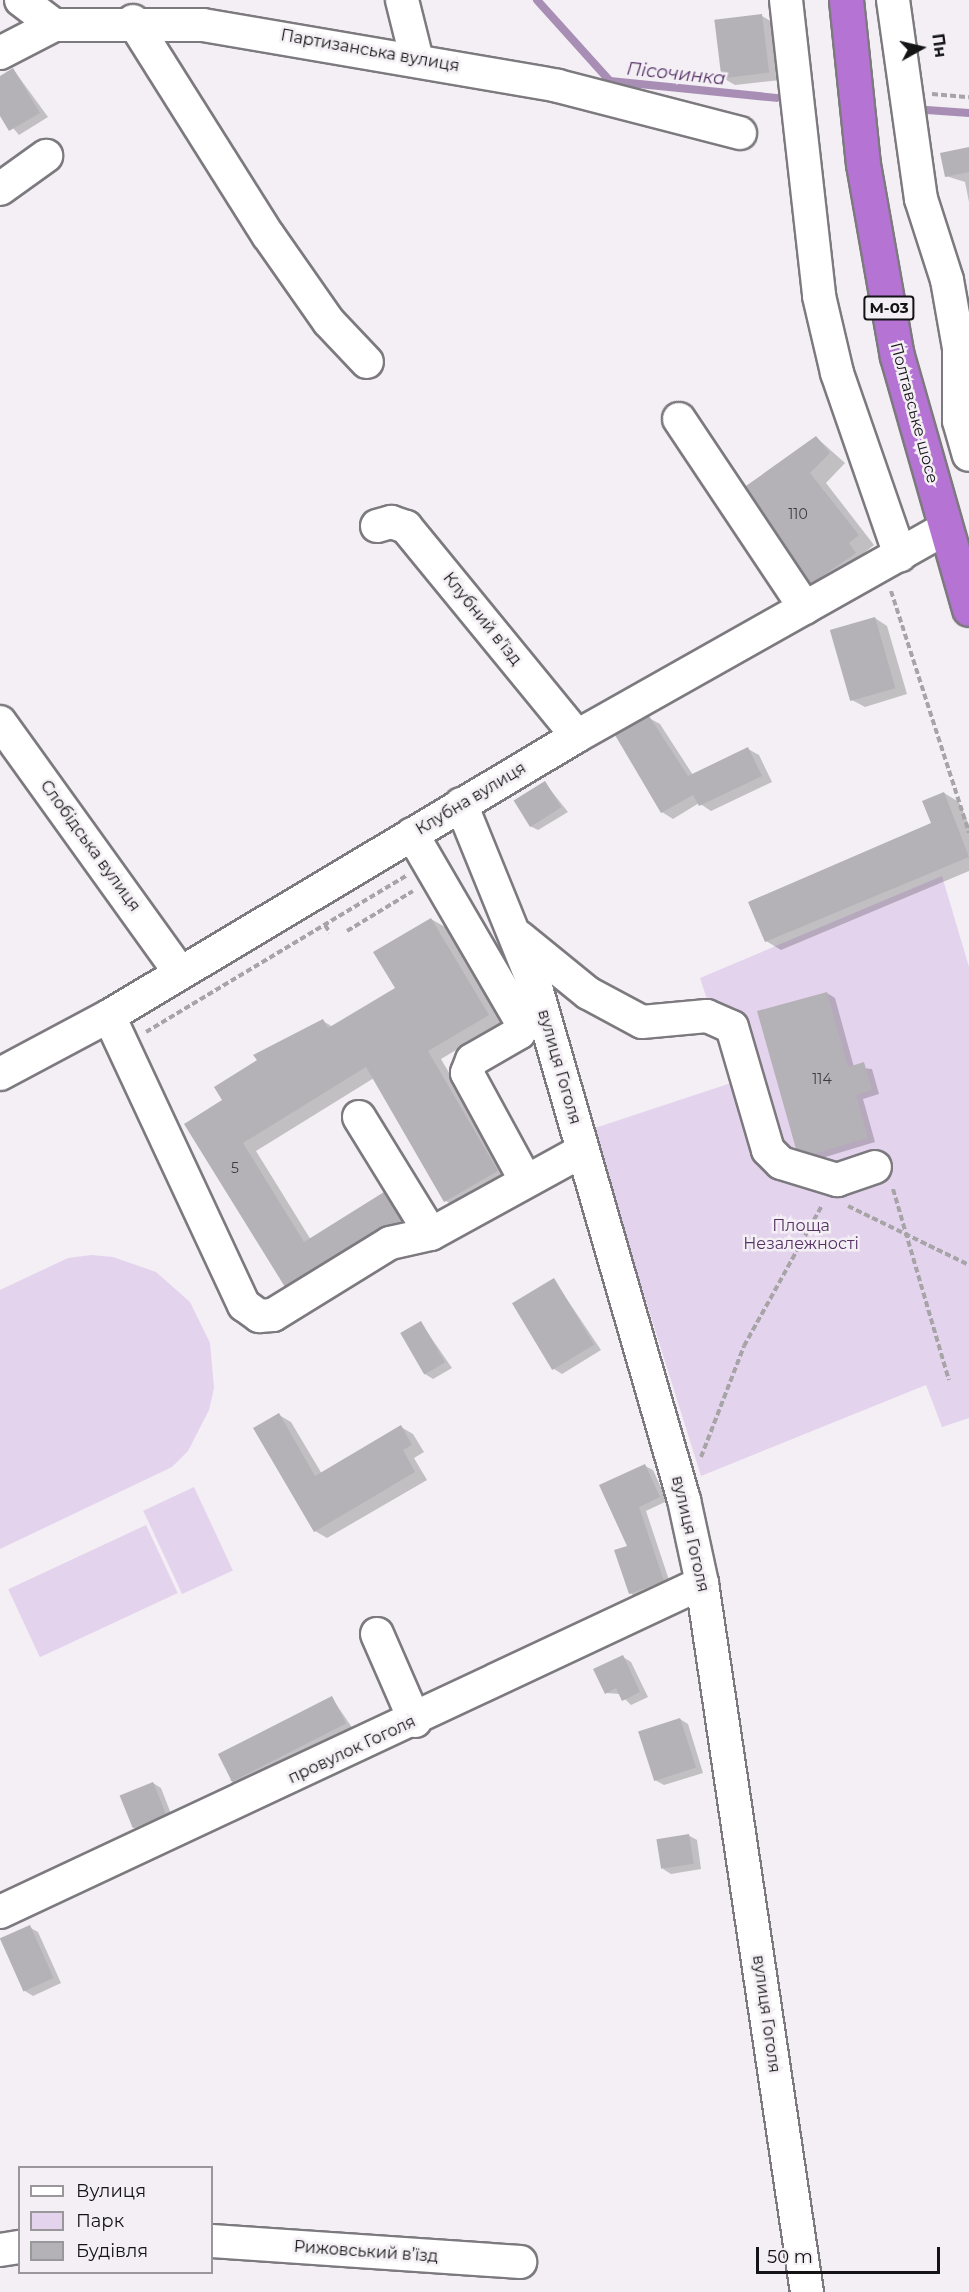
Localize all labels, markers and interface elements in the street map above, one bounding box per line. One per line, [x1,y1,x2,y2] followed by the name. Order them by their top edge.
[891,18,951,78] north arrow
[279,26,461,76] street label: Партизанська вулиця
[928,32,950,59] text: Пн
[625,58,727,90] water label: Пісочинка
[862,296,916,320] road number: М-03
[886,341,942,485] street label: Полтавське шосе
[788,506,808,522] house number: 110
[439,569,525,669] street label: Клубний в’їзд
[413,759,529,839] street label: Клубна вулиця
[36,777,144,915] street label: Слобідська вулиця
[533,1007,585,1127] street label: вулиця Гоголя
[812,1071,832,1087] house number: 114
[231,1160,239,1176] house number: 5
[743,1216,859,1254] park label: Площа Незалежності
[667,1474,713,1594] street label: вулиця Гоголя
[285,1712,419,1788] street label: провулок Гоголя
[748,1954,784,2074] street label: вулиця Гоголя
[18,2166,213,2274] legend
[76,2180,146,2202] text: Вулиця
[76,2210,124,2232] text: Парк
[759,2235,944,2273] scale bar
[293,2237,439,2267] street label: Рижовський в’їзд
[76,2240,148,2262] text: Будівля
[767,2246,813,2268] text: 50 m

